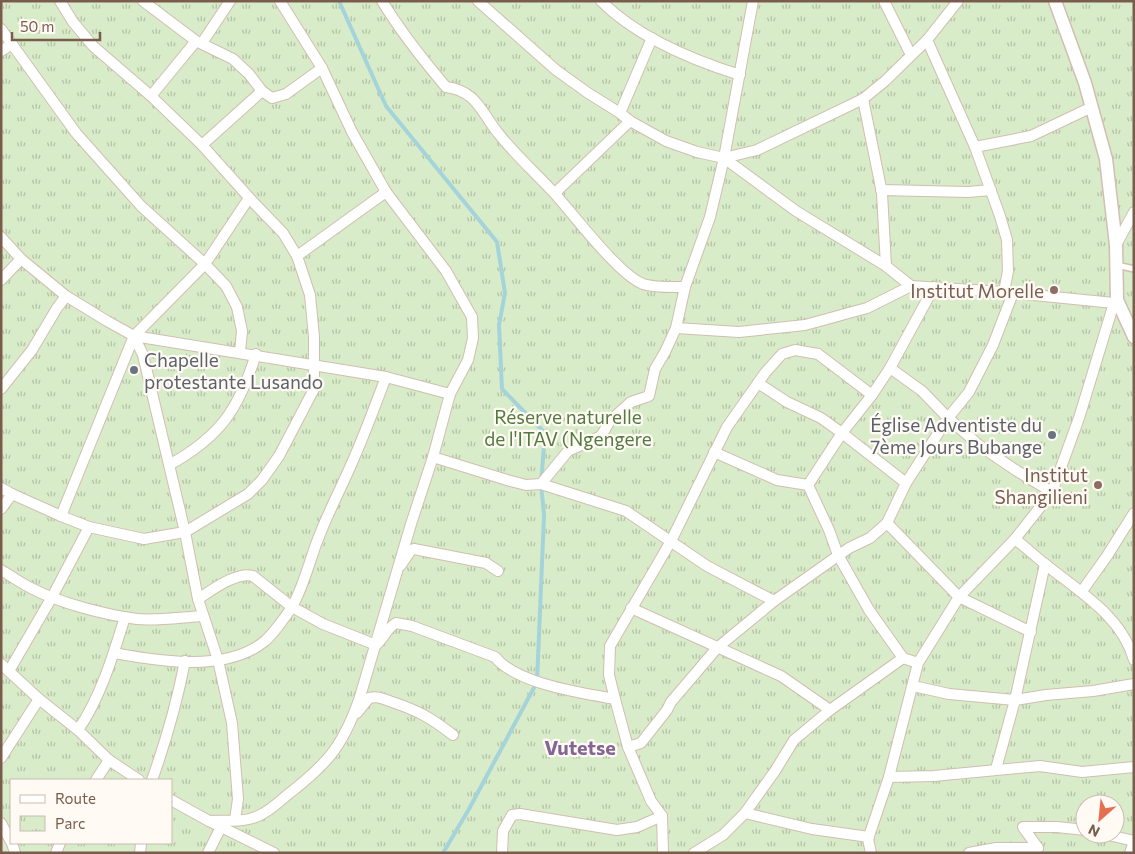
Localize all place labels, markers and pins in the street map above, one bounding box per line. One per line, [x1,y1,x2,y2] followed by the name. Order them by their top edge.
[910,279,1044,302] place label: Institut Morelle
[1048,284,1060,296] marker: Institut Morelle
[144,348,323,393] place label: Chapelle protestante Lusando
[128,364,140,376] marker: Chapelle protestante Lusando
[870,413,1042,458] place label: Église Adventiste du 7ème Jours Bubange
[1046,429,1058,441] marker: Église Adventiste du 7ème Jours Bubange
[994,463,1088,508] place label: Institut Shangilieni
[1092,479,1104,491] marker: Institut Shangilieni

